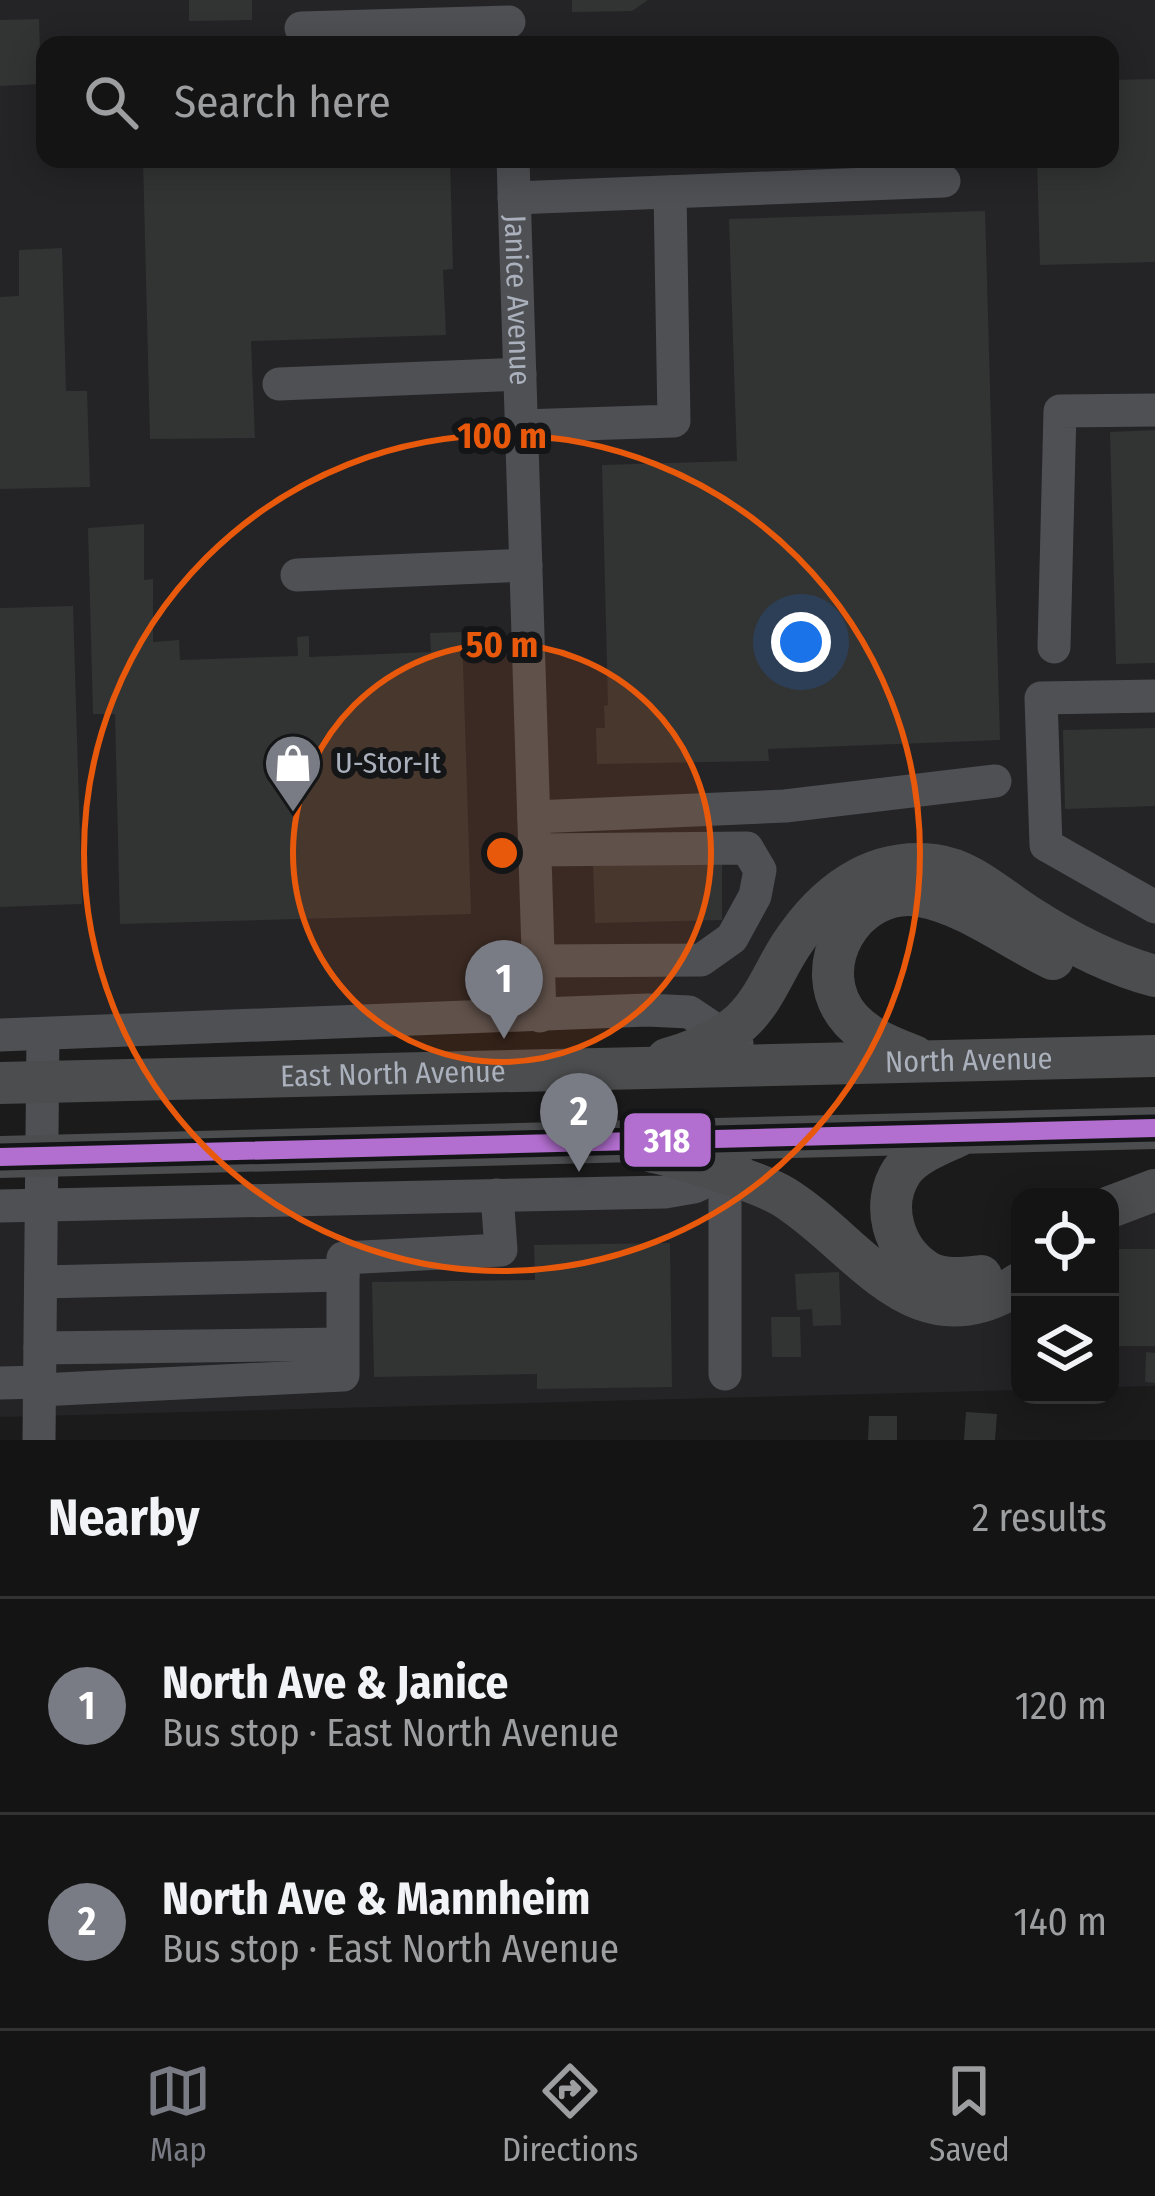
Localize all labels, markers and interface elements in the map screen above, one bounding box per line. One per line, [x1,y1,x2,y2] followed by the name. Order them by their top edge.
[36,36,1119,168] search box
[78,69,144,135] icon: search
[174,75,391,129] text: Search here
[497,214,538,386] street label: Janice Avenue
[457,414,547,458] text: 100 m
[771,612,831,672] your location
[466,623,538,667] text: 50 m
[262,732,324,814] shop icon: U-Stor-It
[335,745,441,781] place label: U-Stor-It
[481,832,523,874] centre of rings
[465,940,543,1039] pin: 1
[885,1040,1053,1080] street label: North Avenue
[280,1053,506,1094] street label: East North Avenue
[540,1073,618,1172] pin: 2
[622,1111,713,1169] line badge: 318
[643,1121,690,1161] text: 318
[1011,1188,1119,1404] map controls
[1011,1188,1119,1296] button: locate
[1011,1296,1119,1404] button: layers
[48,1487,200,1549] text: Nearby
[972,1495,1107,1541] text: 2 results
[162,1656,508,1710] text: North Ave & Janice
[79,1683,95,1729] text: 1
[1015,1683,1107,1729] text: 120 m
[162,1710,619,1756] text: Bus stop · East North Avenue
[162,1872,590,1926] text: North Ave & Mannheim
[78,1899,96,1945] text: 2
[1013,1899,1107,1945] text: 140 m
[162,1926,619,1972] text: Bus stop · East North Avenue
[145,2058,211,2170] tab: Map
[502,2058,638,2170] tab: Directions
[929,2058,1010,2170] tab: Saved

